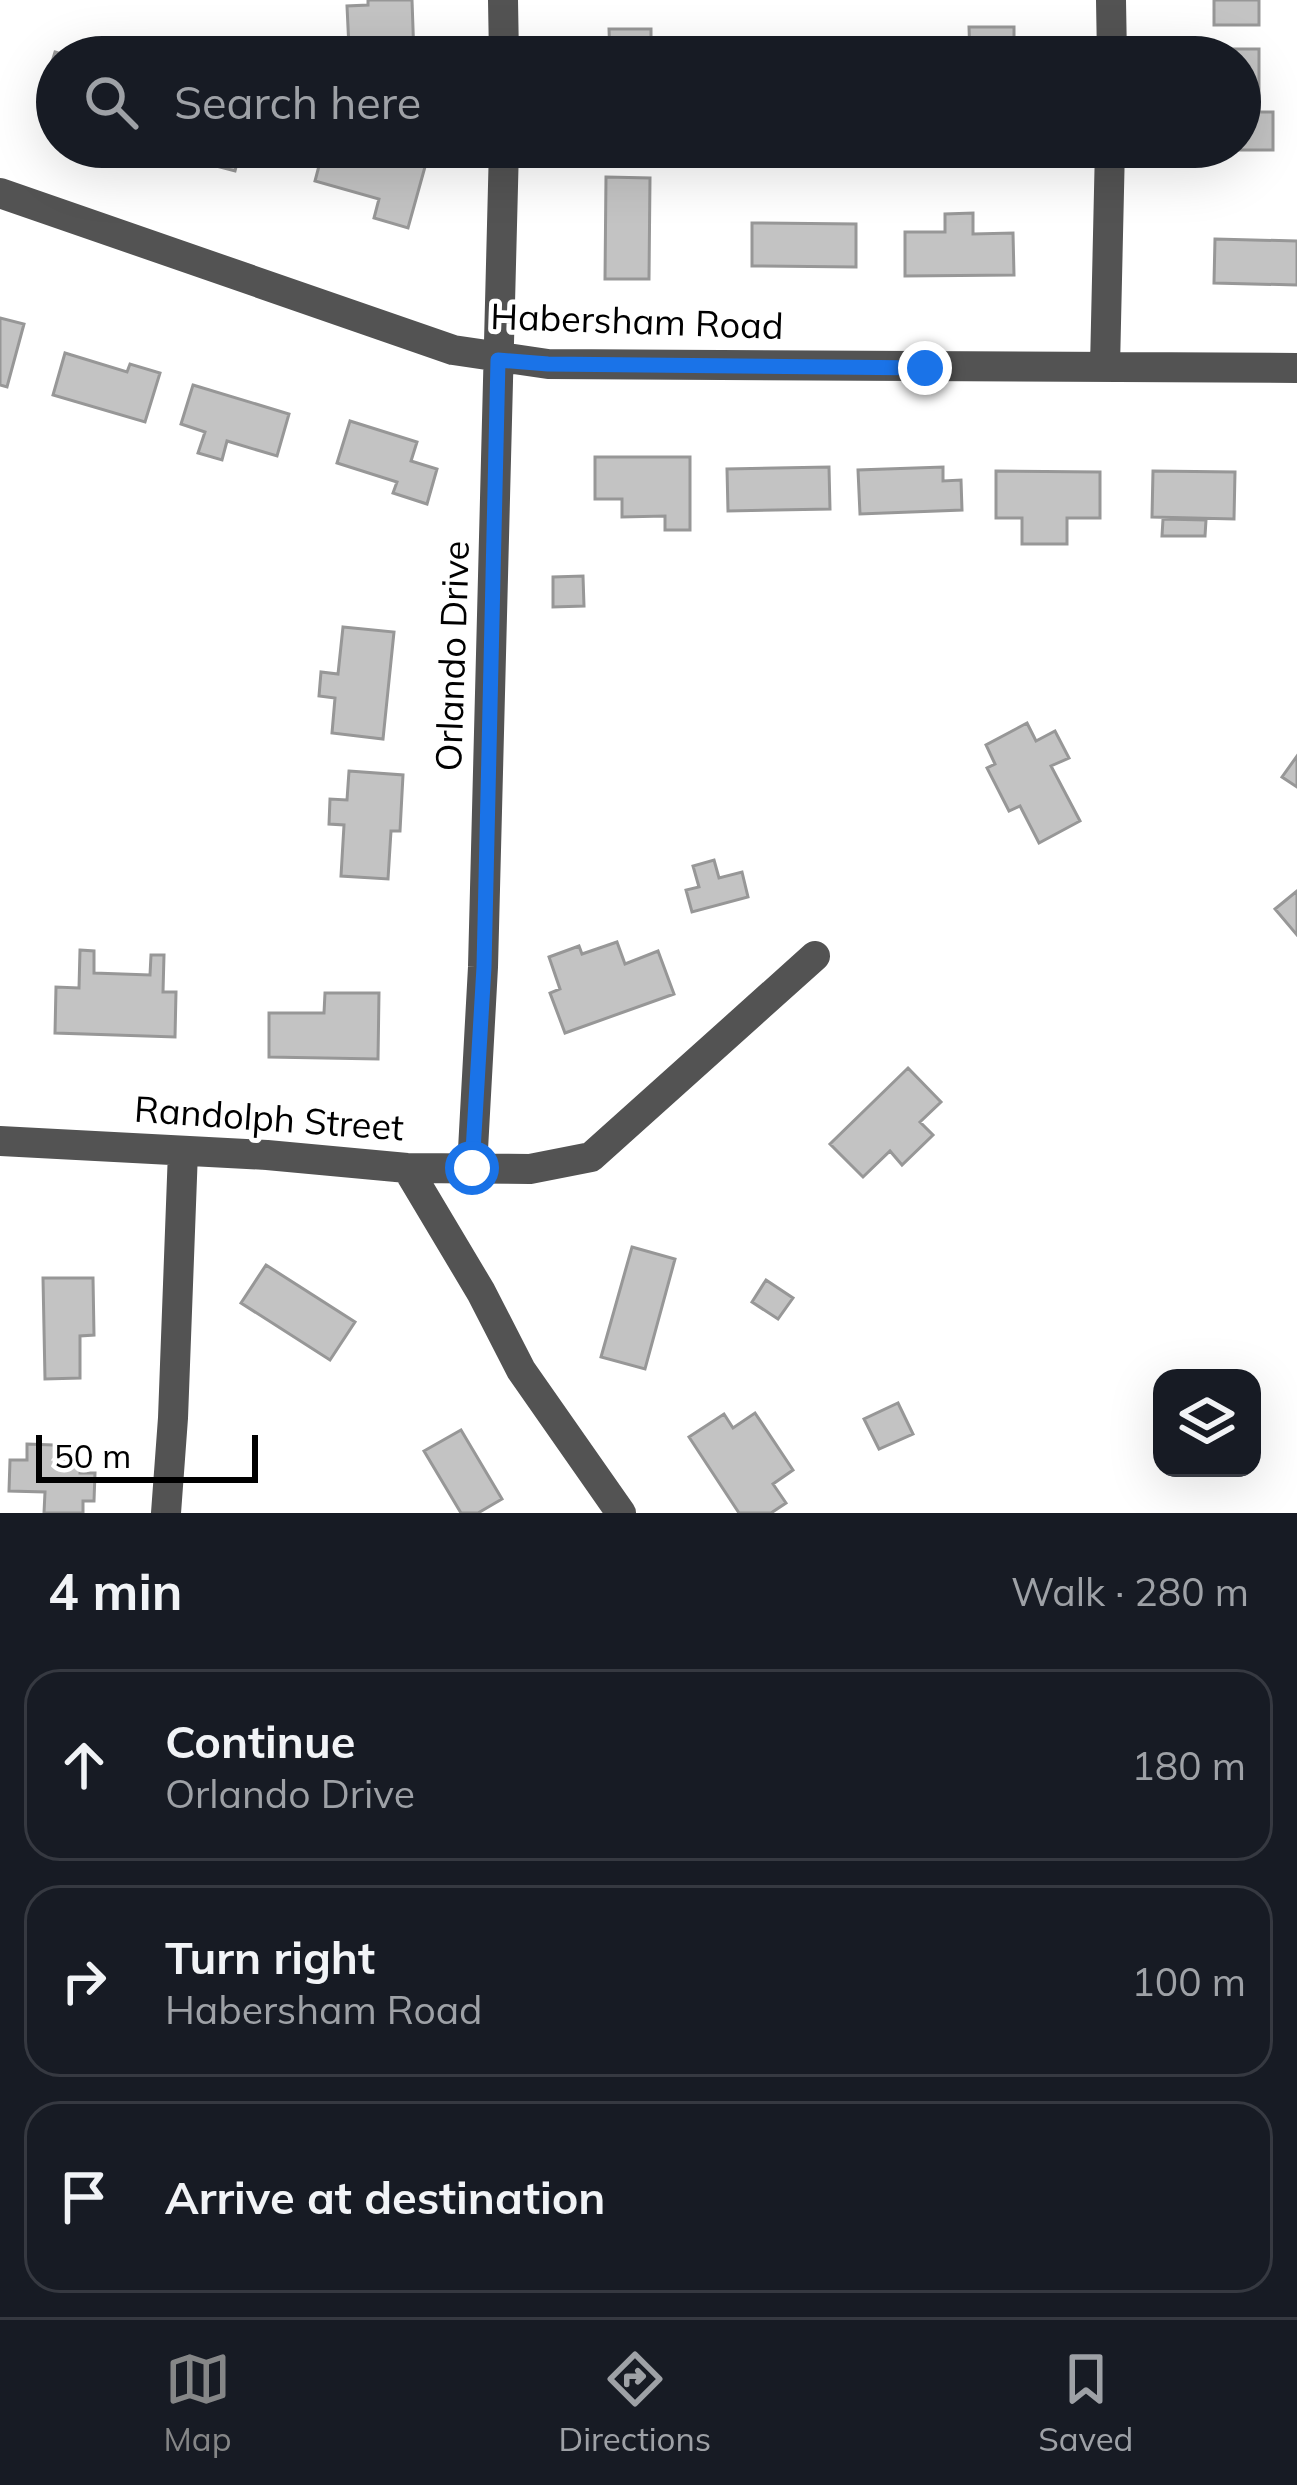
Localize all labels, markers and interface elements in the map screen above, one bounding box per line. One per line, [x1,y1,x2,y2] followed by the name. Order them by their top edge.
[36,36,1261,168] search box
[78,69,144,135] icon: search
[174,74,421,130] text: Search here
[490,293,784,348] street label: Habersham Road
[898,341,952,395] route end
[425,540,478,772] street label: Orlando Drive
[133,1086,405,1149] street label: Randolph Street
[445,1141,499,1195] route start
[1153,1369,1261,1477] map controls
[1153,1369,1261,1477] button: layers
[36,1429,258,1482] scale bar
[54,1435,131,1476] text: 50 m
[48,1559,183,1623] text: 4 min
[1011,1567,1249,1616] text: Walk · 280 m
[165,1713,355,1769] text: Continue
[51,1732,117,1798] icon: ahead
[1131,1741,1246,1790] text: 180 m
[165,1769,415,1818] text: Orlando Drive
[165,1929,375,1985] text: Turn right
[51,1948,117,2014] icon: right
[1131,1957,1246,2006] text: 100 m
[165,1985,482,2034] text: Habersham Road
[51,2164,117,2230] icon: arrive
[165,2169,605,2225] text: Arrive at destination
[164,2346,231,2459] tab: Map
[559,2346,711,2459] tab: Directions
[1038,2346,1133,2459] tab: Saved

